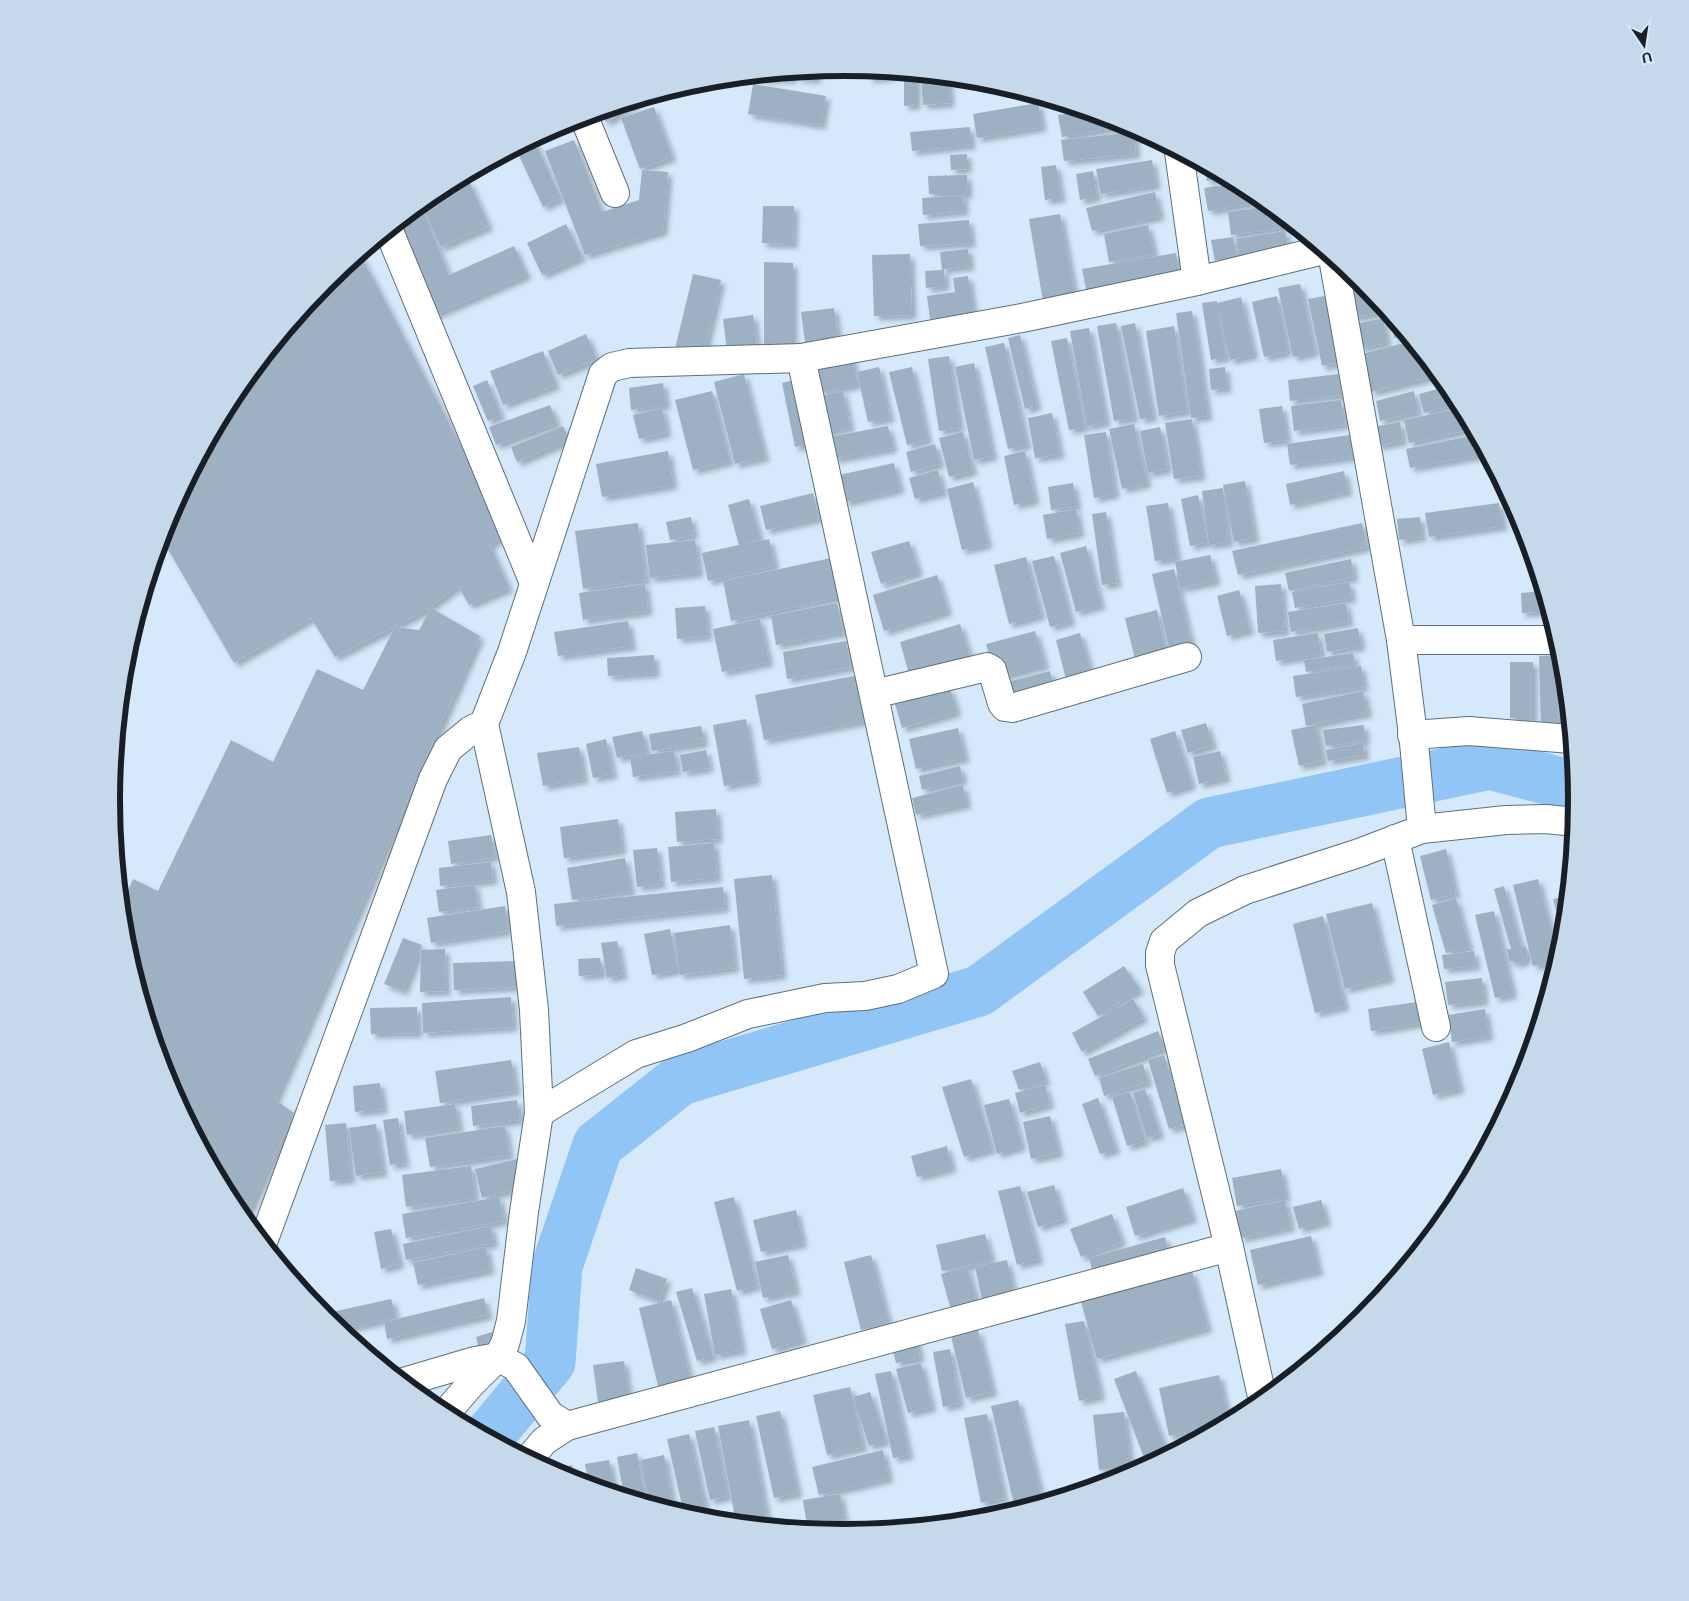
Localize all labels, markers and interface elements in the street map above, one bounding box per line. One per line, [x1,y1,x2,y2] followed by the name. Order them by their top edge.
[1619,20,1669,70] north arrow
[1640,49,1654,67] text: U

